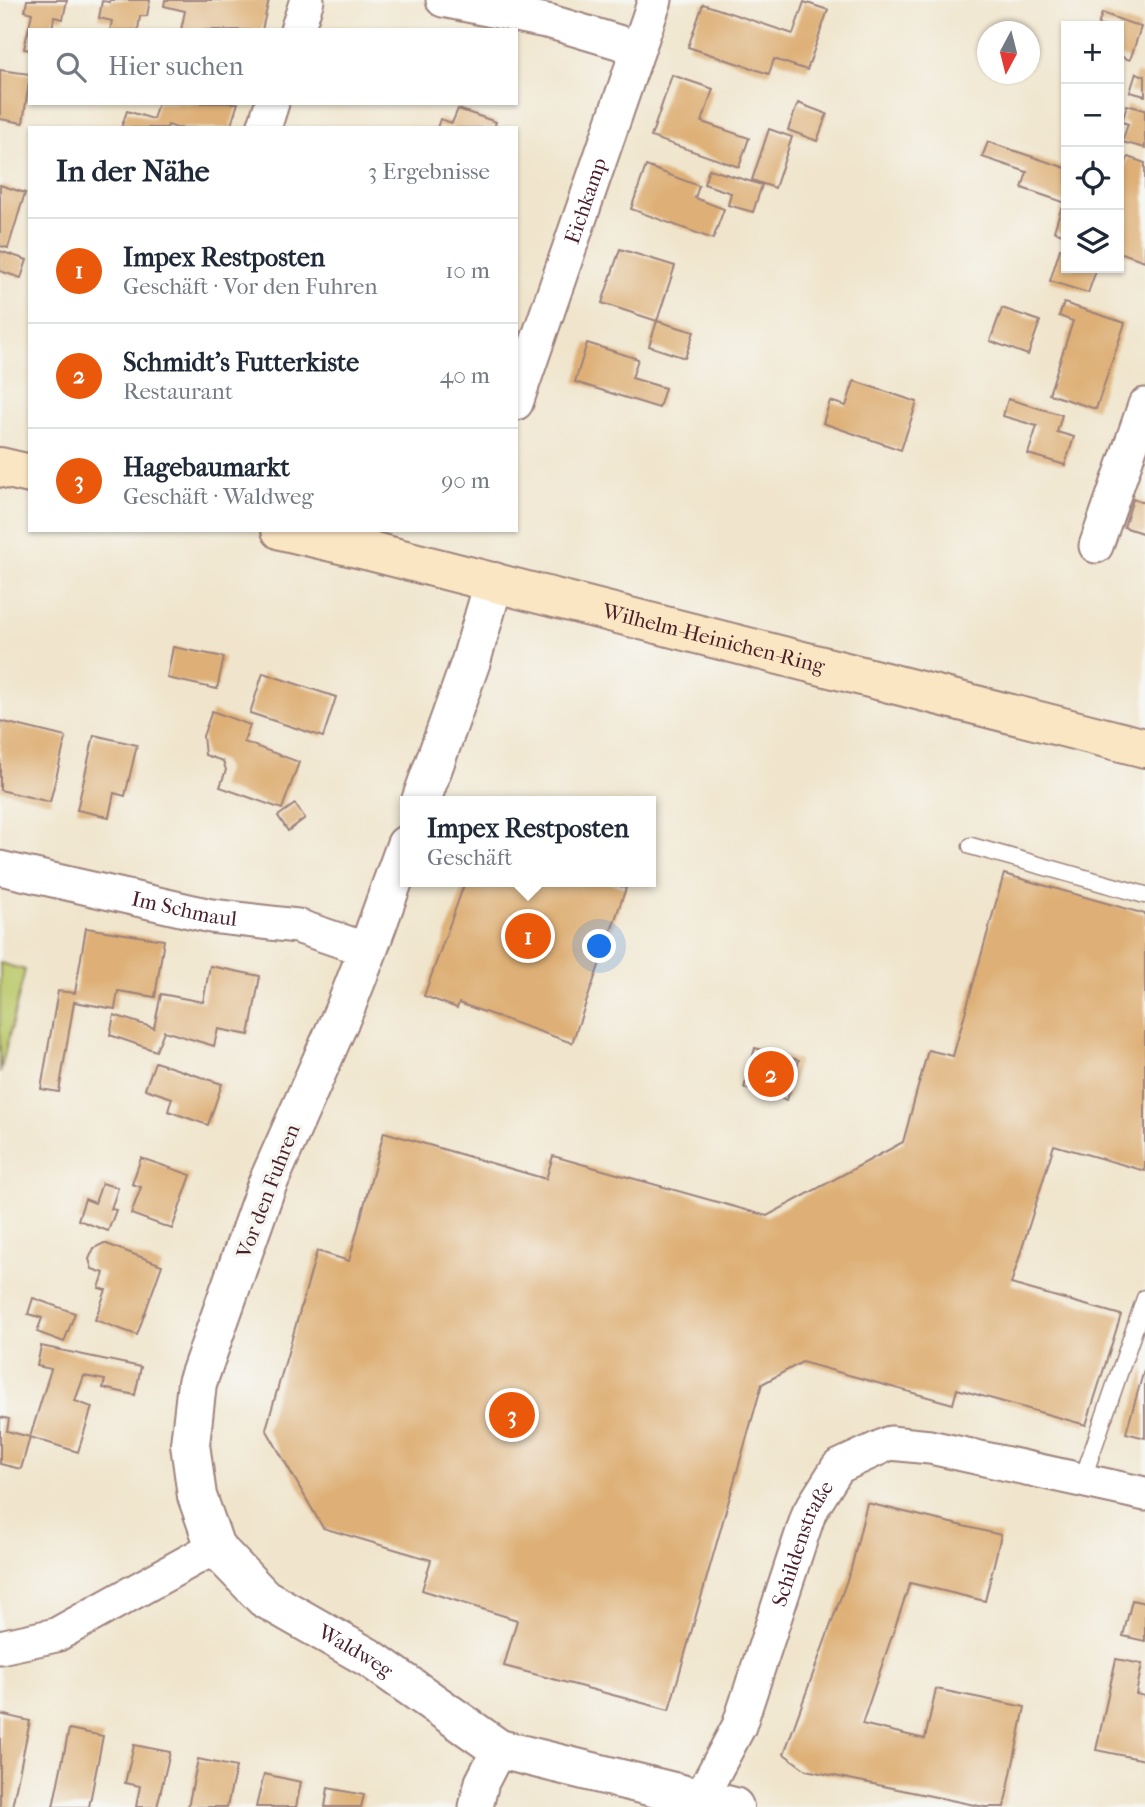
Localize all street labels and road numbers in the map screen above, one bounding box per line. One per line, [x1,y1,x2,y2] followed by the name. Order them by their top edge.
[560,155,612,247] street label: Eichkamp
[599,598,828,678] street label: Wilhelm-Heinichen-Ring
[130,886,238,931] street label: Im Schmaul
[231,1121,305,1262] street label: Vor den Fuhren
[767,1476,838,1610] street label: Schildenstraße
[313,1619,398,1683] street label: Waldweg

